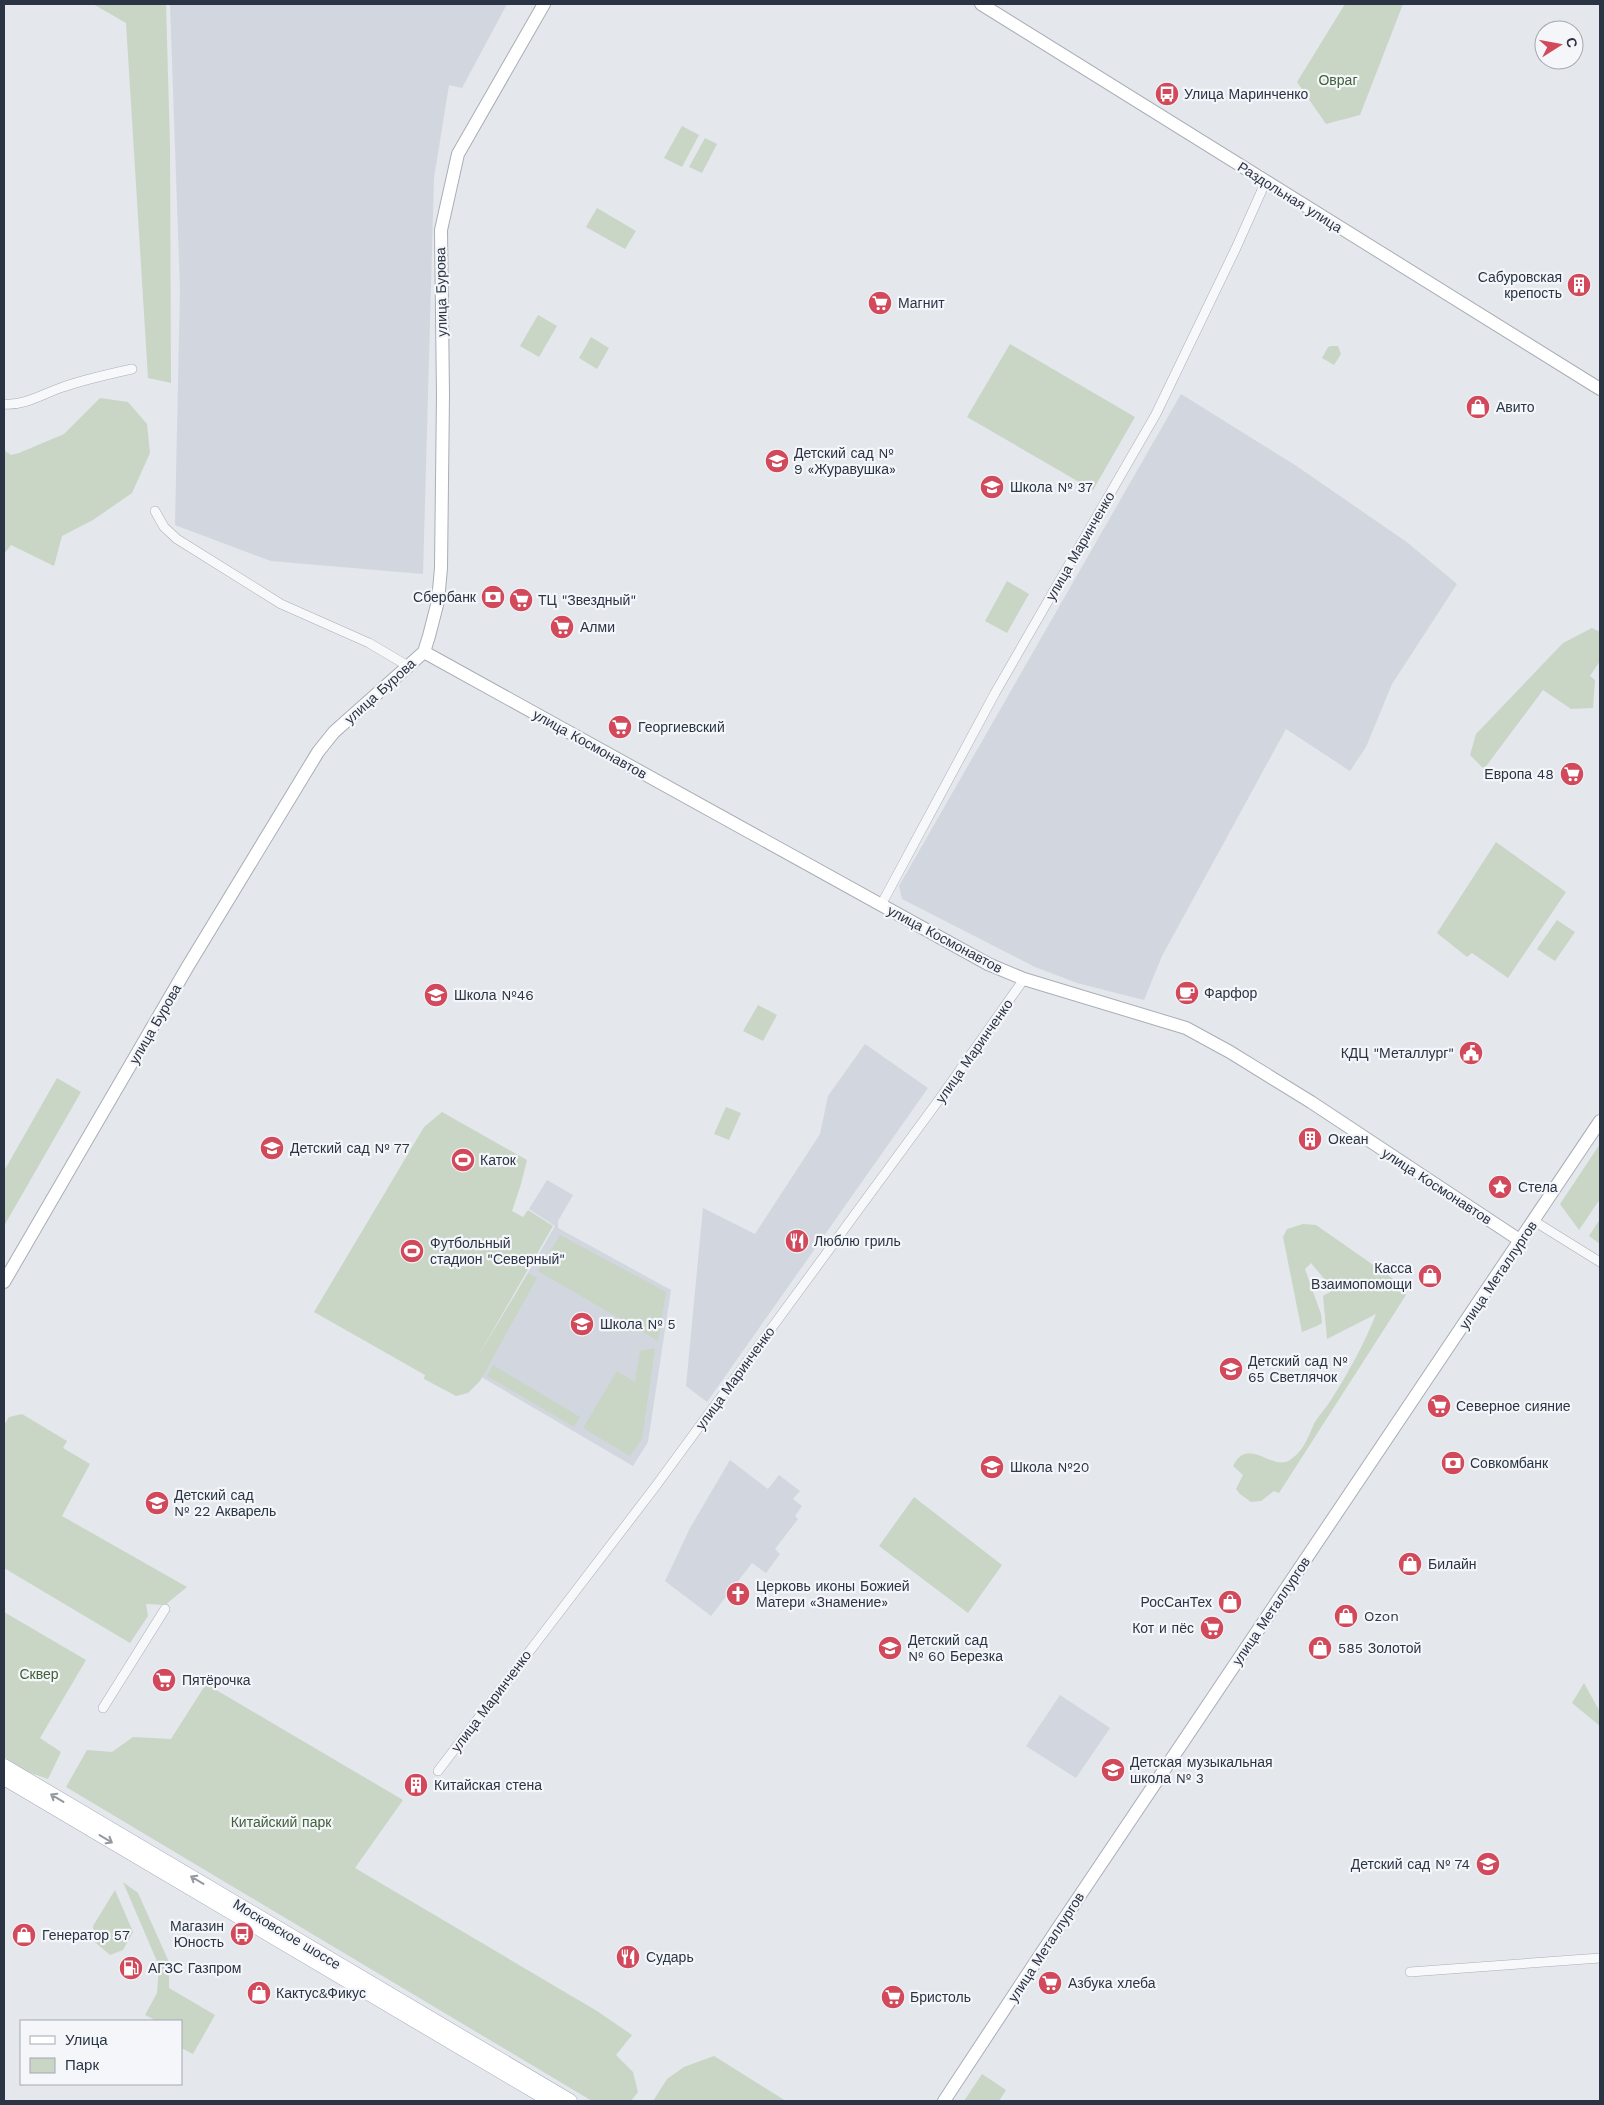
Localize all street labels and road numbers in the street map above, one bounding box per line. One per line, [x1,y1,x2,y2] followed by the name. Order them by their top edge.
[1235,158,1345,236] street label: Раздольная улица
[432,247,450,337] street label: улица Бурова
[1042,489,1118,603] street label: улица Маринченко
[341,655,419,727] street label: улица Бурова
[530,706,650,782] street label: улица Космонавтов
[885,902,1005,976] street label: улица Космонавтов
[126,981,184,1067] street label: улица Бурова
[932,996,1016,1106] street label: улица Маринченко
[1379,1145,1495,1227] street label: улица Космонавтов
[1456,1218,1540,1332] street label: улица Металлургов
[692,1323,778,1432] street label: улица Маринченко
[1229,1554,1313,1668] street label: улица Металлургов
[448,1647,535,1755] street label: улица Маринченко
[1005,1889,1087,2005] street label: улица Металлургов
[230,1896,344,1972] street label: Московское шоссе

